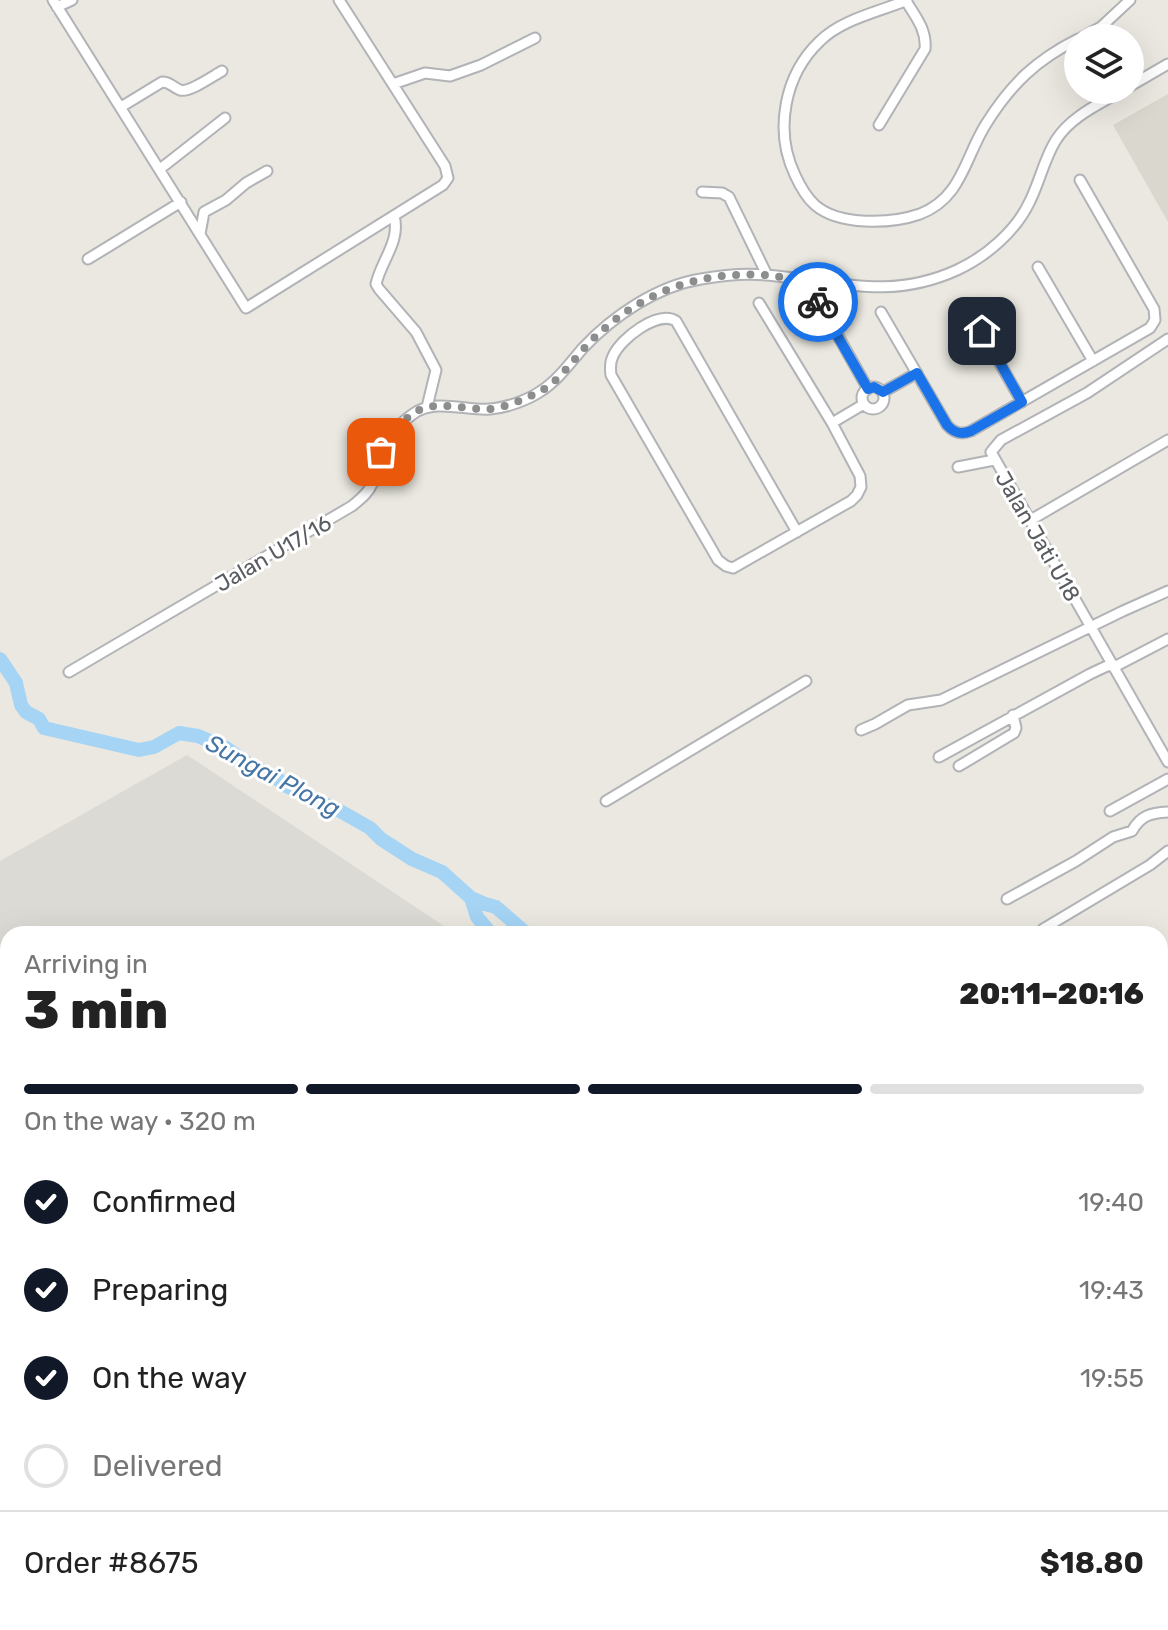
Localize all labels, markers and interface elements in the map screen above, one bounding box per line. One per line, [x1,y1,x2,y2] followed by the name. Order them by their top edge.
[1064,24,1144,104] map controls
[1064,24,1144,104] button: layers
[778,262,858,342] courier
[796,280,840,324] icon: bike
[948,297,1016,365] pin
[960,309,1004,353] icon: home
[347,418,415,486] pin
[359,430,403,474] icon: bag
[989,466,1086,606] street label: Jalan Jati U18
[210,509,336,598] street label: Jalan U17/16
[201,729,345,823] water label: Sungai Plong
[24,949,148,980] text: Arriving in
[959,976,1144,1012] text: 20:11–20:16
[24,979,168,1041] text: 3 min
[24,1106,256,1137] text: On the way · 320 m
[24,1180,68,1224] icon: check
[92,1184,236,1220] text: Confirmed
[1078,1187,1144,1218] text: 19:40
[24,1268,68,1312] icon: check
[92,1272,228,1308] text: Preparing
[1079,1275,1144,1306] text: 19:43
[24,1356,68,1400] icon: check
[92,1360,247,1396] text: On the way
[1080,1363,1144,1394] text: 19:55
[92,1448,223,1484] text: Delivered
[24,1545,198,1581] text: Order #8675
[1040,1545,1144,1581] text: $18.80

